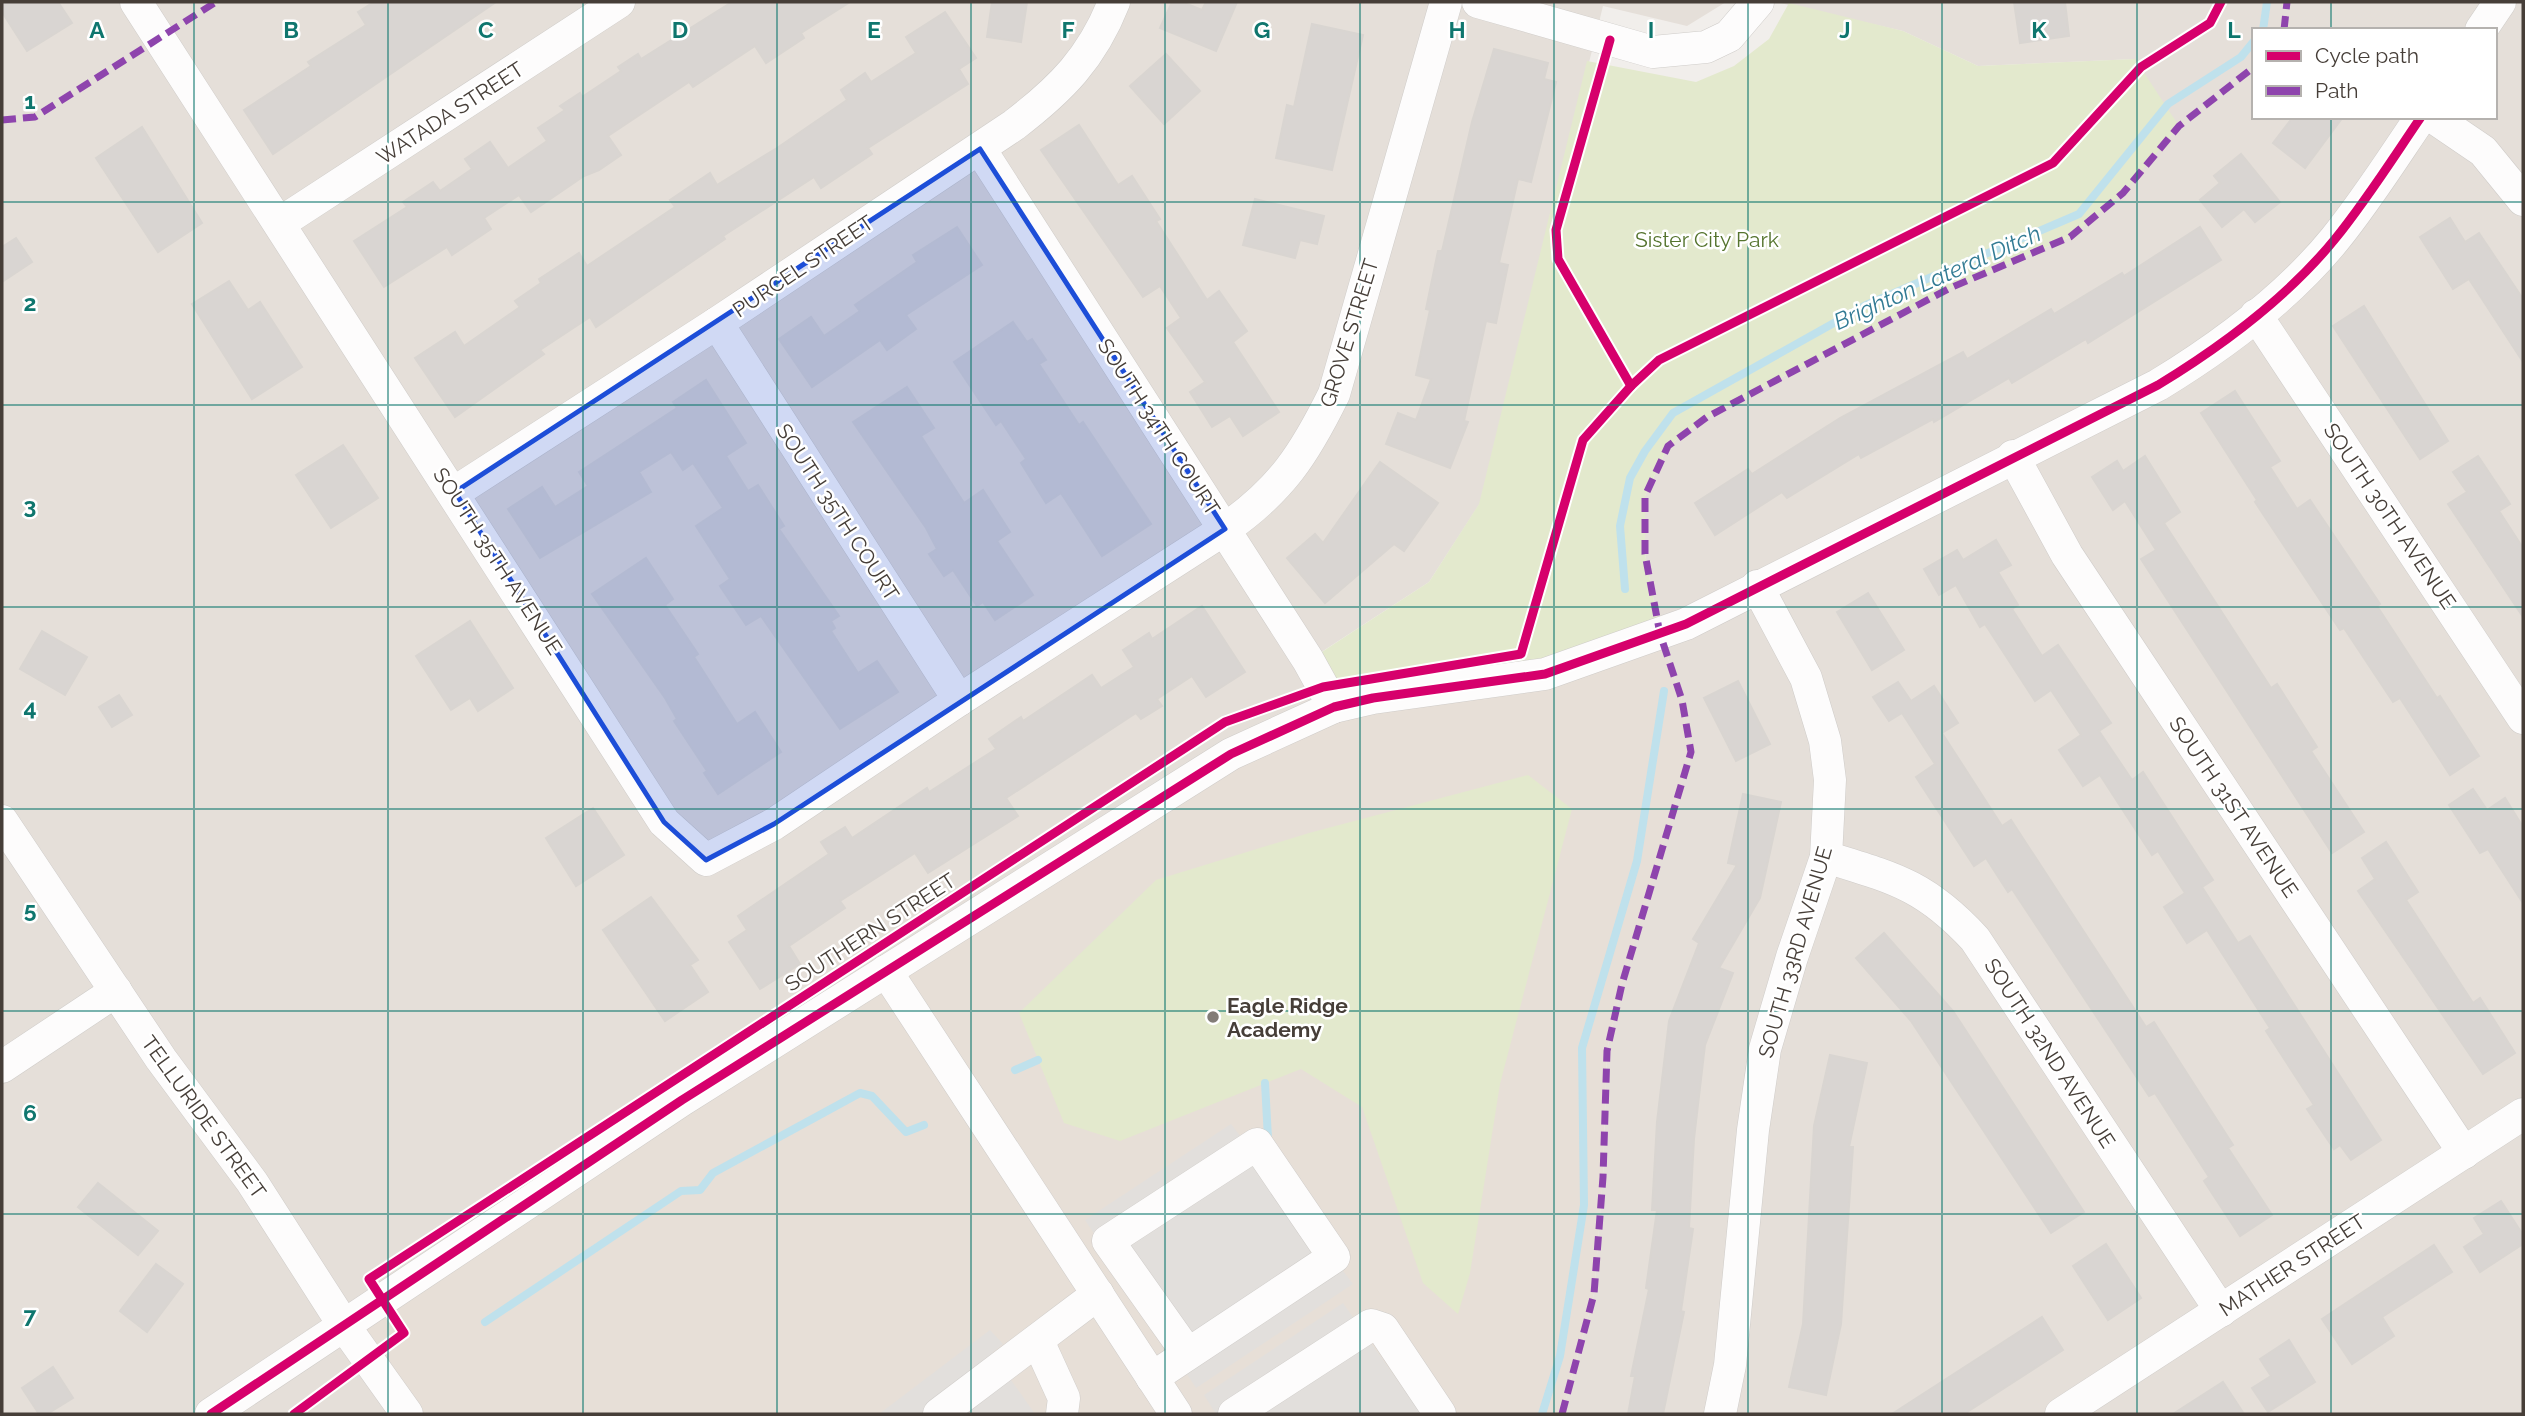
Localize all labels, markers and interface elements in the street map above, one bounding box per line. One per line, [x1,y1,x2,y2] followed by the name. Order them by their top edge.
[89,16,105,43] text: A
[283,16,299,43] text: B
[478,16,494,43] text: C
[672,16,688,43] text: D
[867,16,881,43] text: E
[1061,16,1075,43] text: F
[1254,16,1270,43] text: G
[1448,16,1466,43] text: H
[1648,16,1654,43] text: I
[1839,16,1851,43] text: J
[2031,16,2047,43] text: K
[2227,16,2241,43] text: L
[2252,28,2497,119] legend
[2315,43,2419,68] text: Cycle path
[372,56,528,170] street label: WATADA STREET
[2315,78,2359,103] text: Path
[24,87,36,114] text: 1
[728,210,878,322] street label: PURCEL STREET
[1829,219,2045,335] water label: Brighton Lateral Ditch
[1635,227,1779,252] park label: Sister City Park
[1315,256,1384,410] street label: GROVE STREET
[24,289,36,316] text: 2
[1093,334,1226,520] street label: SOUTH 34TH COURT
[2318,418,2462,614] street label: SOUTH 30TH AVENUE
[771,419,905,605] street label: SOUTH 35TH COURT
[428,463,568,659] street label: SOUTH 35TH AVENUE
[24,492,36,519] text: 3
[23,694,37,721] text: 4
[2164,712,2304,902] street label: SOUTH 31ST AVENUE
[1753,843,1837,1061] street label: SOUTH 33RD AVENUE
[780,867,960,997] street label: SOUTHERN STREET
[24,896,37,923] text: 5
[1979,954,2121,1152] street label: SOUTH 32ND AVENUE
[1227,993,1348,1042] place label: Eagle Ridge Academy
[1205,1009,1221,1025] marker: Eagle Ridge Academy
[137,1031,272,1203] street label: TELLURIDE STREET
[23,1099,37,1126] text: 6
[2214,1208,2370,1322] street label: MATHER STREET
[24,1301,37,1328] text: 7

